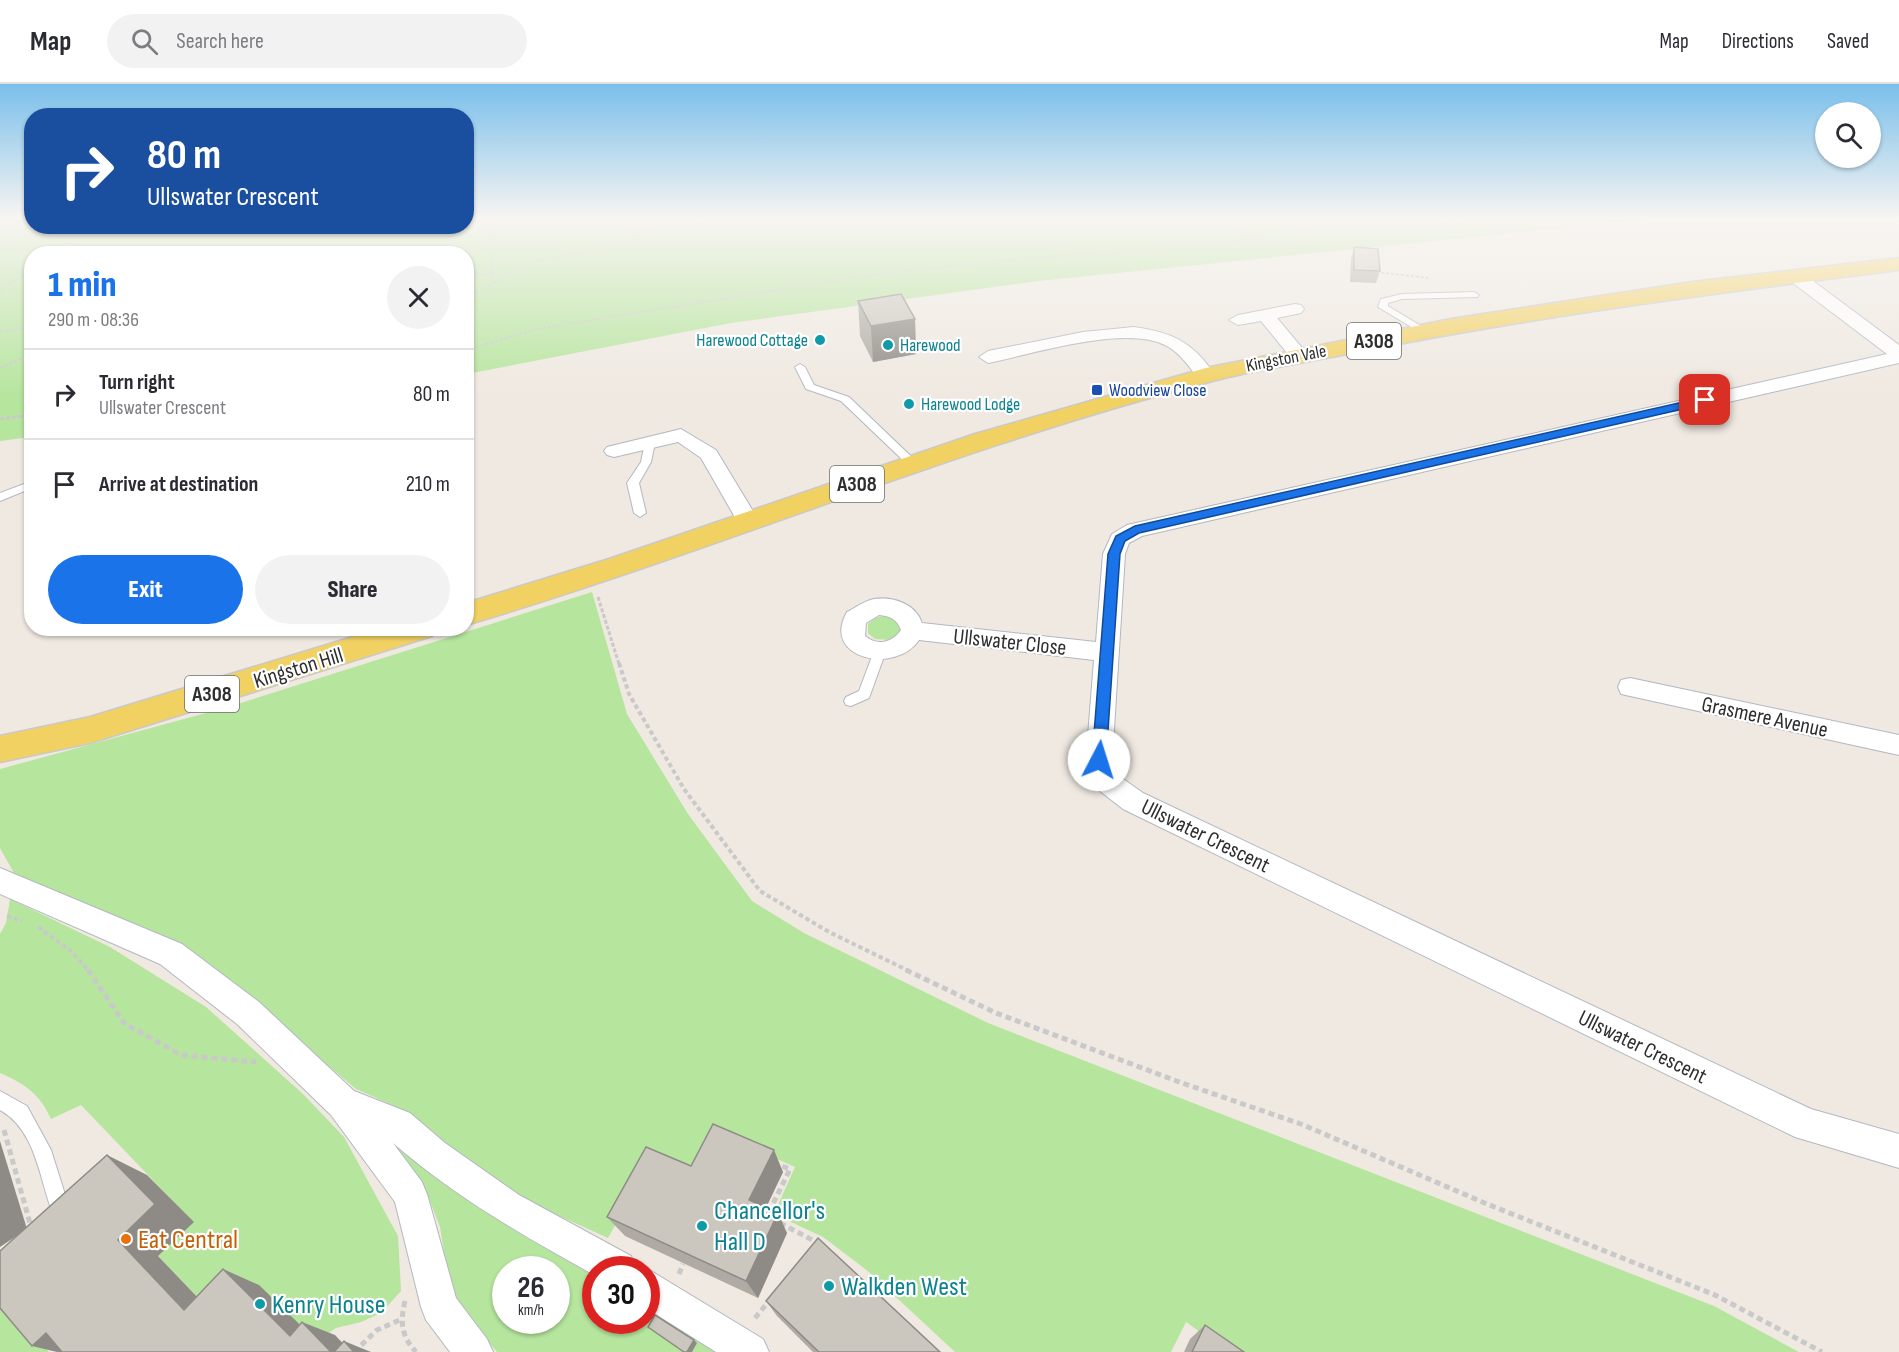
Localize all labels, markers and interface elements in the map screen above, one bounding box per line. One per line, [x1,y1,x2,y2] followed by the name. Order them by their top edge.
[107,14,527,68] search box
[30,25,71,58] text: Map
[128,25,161,58] icon: search
[176,28,264,55] text: Search here
[1659,29,1689,54] text: Map
[1722,29,1794,54] text: Directions
[1827,29,1869,54] text: Saved
[1815,102,1881,168] map controls
[1815,102,1881,168] button: search
[147,130,221,181] text: 80 m
[48,132,126,210] icon: right
[147,181,319,213] text: Ullswater Crescent
[48,264,116,307] text: 1 min
[387,266,450,329] button: close
[48,308,139,332] text: 290 m · 08:36
[1347,323,1401,359] road number: A308
[696,330,808,351] place label: Harewood Cottage
[813,333,827,347] marker: Harewood Cottage
[900,335,961,356] place label: Harewood
[881,338,895,352] marker: Harewood
[1244,340,1328,377] street label: Kingston Vale
[99,369,175,396] text: Turn right
[1679,374,1730,425] pin
[48,378,81,411] icon: right
[1109,380,1207,401] place label: Woodview Close
[413,381,450,408] text: 80 m
[1090,383,1104,397] marker: Woodview Close
[1688,383,1721,416] icon: arrive
[921,394,1020,415] place label: Harewood Lodge
[99,396,226,420] text: Ullswater Crescent
[902,397,916,411] marker: Harewood Lodge
[830,466,884,502] road number: A308
[48,468,81,501] icon: arrive
[99,471,258,498] text: Arrive at destination
[406,471,450,498] text: 210 m
[48,555,243,624] button: Exit
[255,555,450,624] button: Share
[952,623,1068,662] street label: Ullswater Close
[250,642,346,695] street label: Kingston Hill
[185,676,239,712] road number: A308
[1699,691,1830,744] street label: Grasmere Avenue
[1067,728,1131,792] position arrow
[1137,794,1274,879] street label: Ullswater Crescent
[1574,1005,1711,1090] street label: Ullswater Crescent
[714,1195,825,1258] place label: Chancellor's Hall D
[695,1219,709,1233] marker: Chancellor's Hall D
[138,1224,238,1256] place label: Eat Central
[119,1232,133,1246] marker: Eat Central
[582,1256,660,1334] speed limit sign: 30
[517,1270,545,1306] text: 26
[841,1271,967,1303] place label: Walkden West
[822,1279,836,1293] marker: Walkden West
[272,1289,386,1321] place label: Kenry House
[253,1297,267,1311] marker: Kenry House
[518,1301,544,1320] text: km/h

